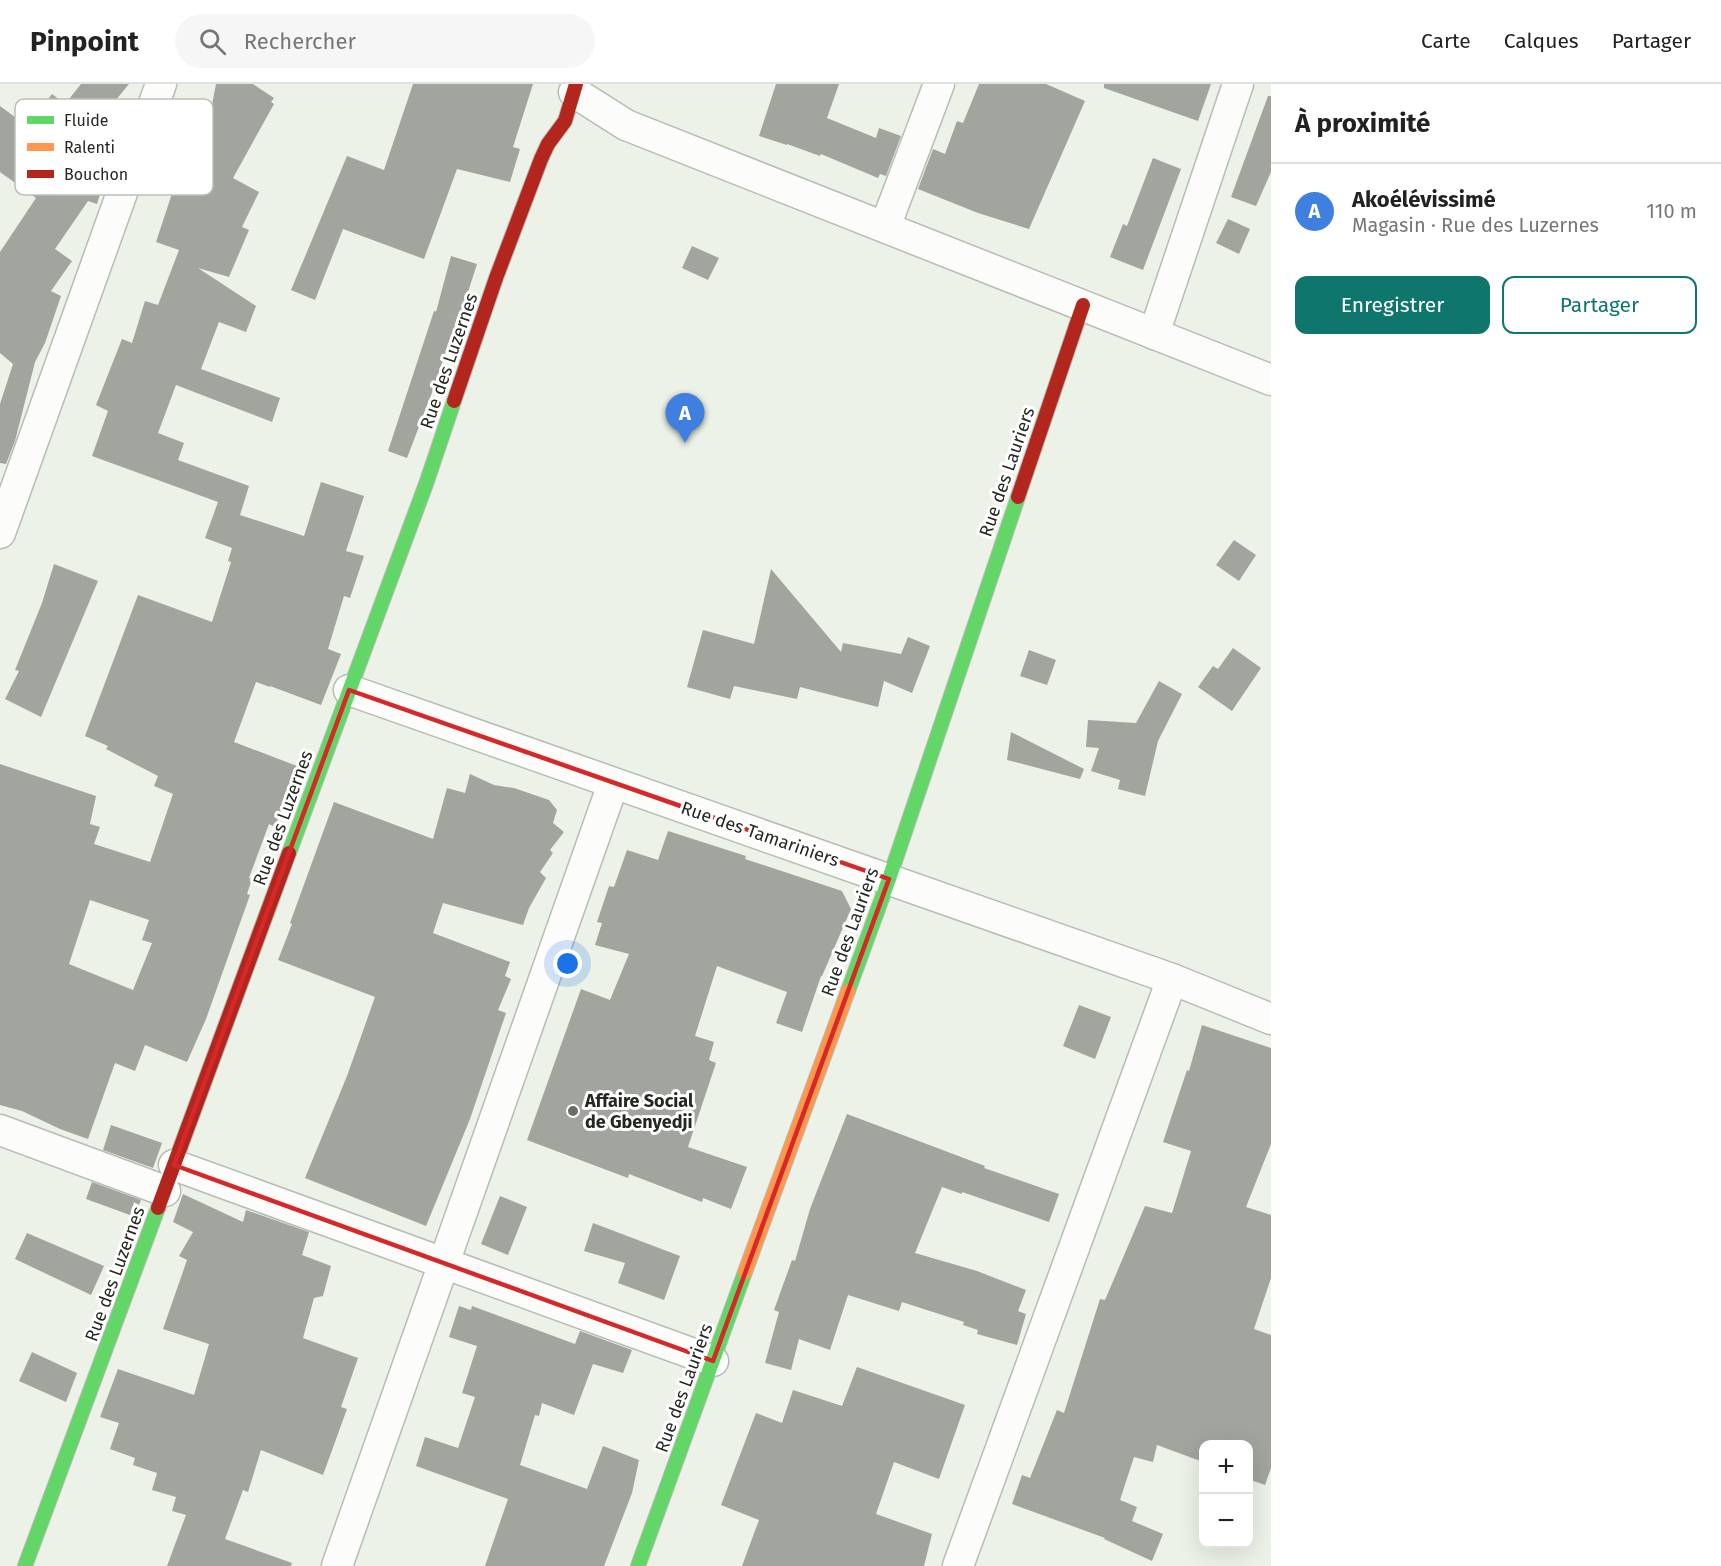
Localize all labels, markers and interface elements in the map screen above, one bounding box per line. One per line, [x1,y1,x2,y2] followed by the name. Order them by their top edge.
[175,14,595,68] search box
[30,25,139,58] text: Pinpoint
[196,25,229,58] icon: search
[244,28,356,55] text: Rechercher
[1421,28,1471,54] text: Carte
[1504,28,1579,54] text: Calques
[1612,28,1691,54] text: Partager
[15,99,213,195] legend
[1295,108,1430,139] text: À proximité
[64,111,109,130] text: Fluide
[64,138,115,157] text: Ralenti
[64,165,128,184] text: Bouchon
[1352,186,1496,213] text: Akoélévissimé
[1309,199,1320,223] text: A
[1646,199,1697,223] text: 110 m
[1352,213,1599,237] text: Magasin · Rue des Luzernes
[1295,276,1490,334] button: Enregistrer
[1502,276,1697,334] button: Partager
[415,290,483,432] street label: Rue des Luzernes
[666,394,704,443] pin: A
[975,404,1039,540] street label: Rue des Lauriers
[248,747,318,889] street label: Rue des Luzernes
[678,797,842,871] street label: Rue des Tamariniers
[816,864,884,1000] street label: Rue des Lauriers
[553,949,582,978] your location
[584,1090,694,1133] place label: Affaire Social de Gbenyedji
[566,1104,580,1118] marker: Affaire Social de Gbenyedji
[80,1203,150,1345] street label: Rue des Luzernes
[650,1320,718,1456] street label: Rue des Lauriers
[1199,1440,1253,1548] map controls
[1199,1440,1253,1494] button: +
[1199,1494,1253,1548] button: −

